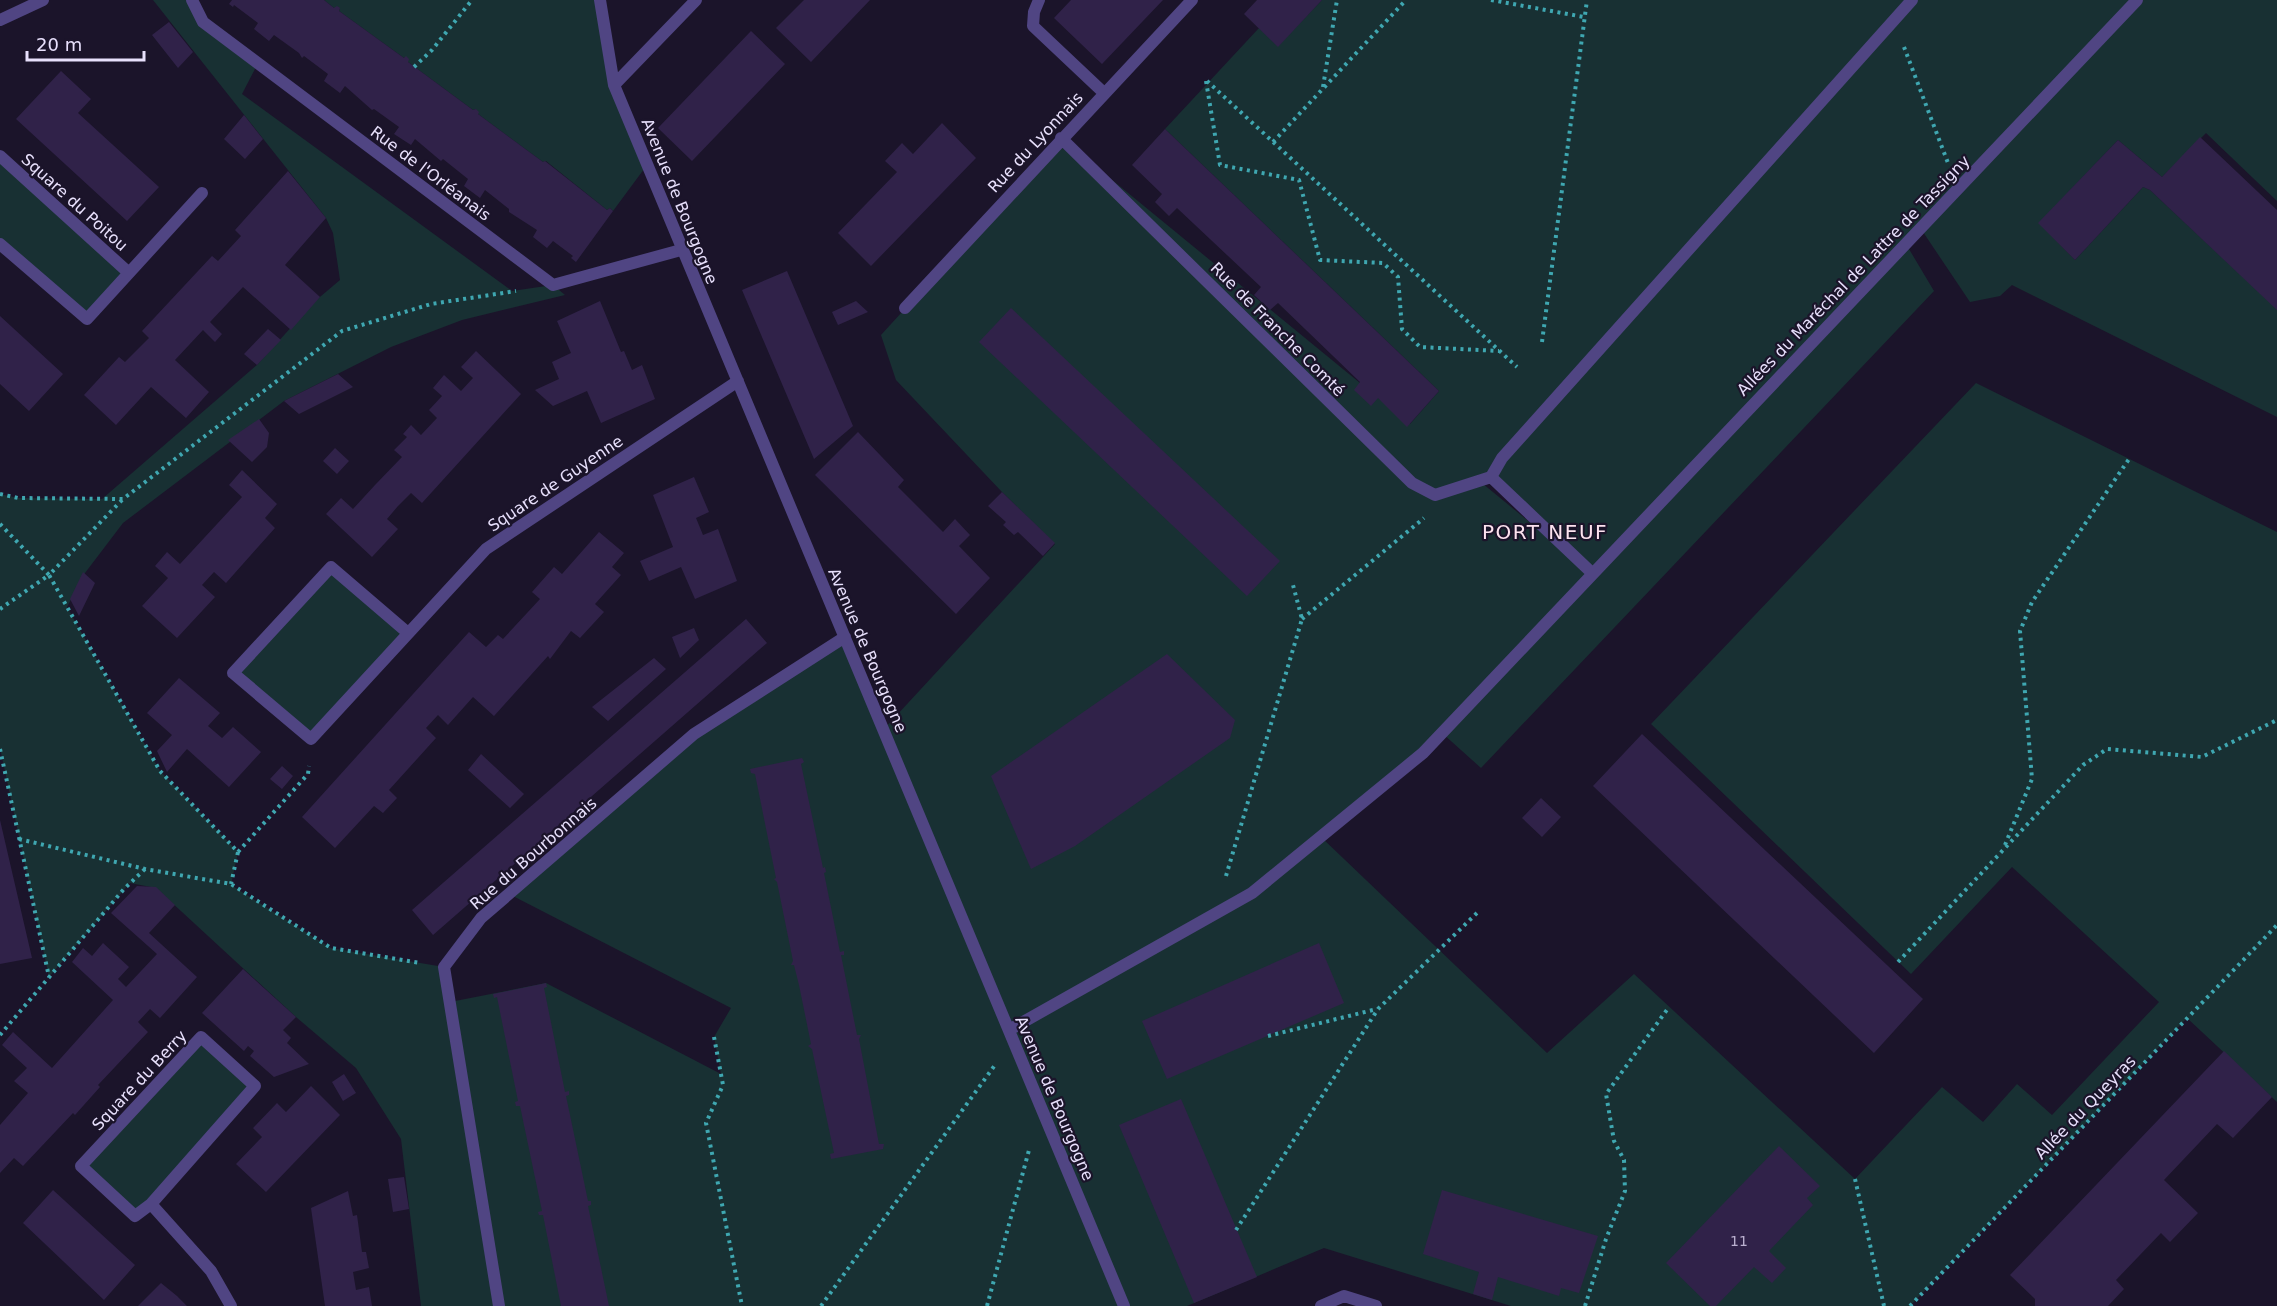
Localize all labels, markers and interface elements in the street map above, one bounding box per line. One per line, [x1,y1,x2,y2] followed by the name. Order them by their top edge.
[27,24,144,62] scale bar
[36,34,82,55] text: 20 m
[984,88,1087,197] street label: Rue du Lyonnais
[638,116,721,287] street label: Avenue de Bourgogne
[367,122,494,225] street label: Rue de l'Orléanais
[18,150,132,255] street label: Square du Poitou
[1733,151,1974,399] street label: Allées du Maréchal de Lattre de Tassigny
[1207,258,1349,400] street label: Rue de Franche Comté
[484,431,626,536] street label: Square de Guyenne
[1482,520,1608,544] district label: PORT NEUF
[824,565,911,735] street label: Avenue de Bourgogne
[466,793,600,913] street label: Rue du Bourbonnais
[1011,1013,1098,1183] street label: Avenue de Bourgogne
[88,1026,191,1134] street label: Square du Berry
[2031,1052,2140,1163] street label: Allée du Queyras
[1730,1233,1748,1249] house number: 11

